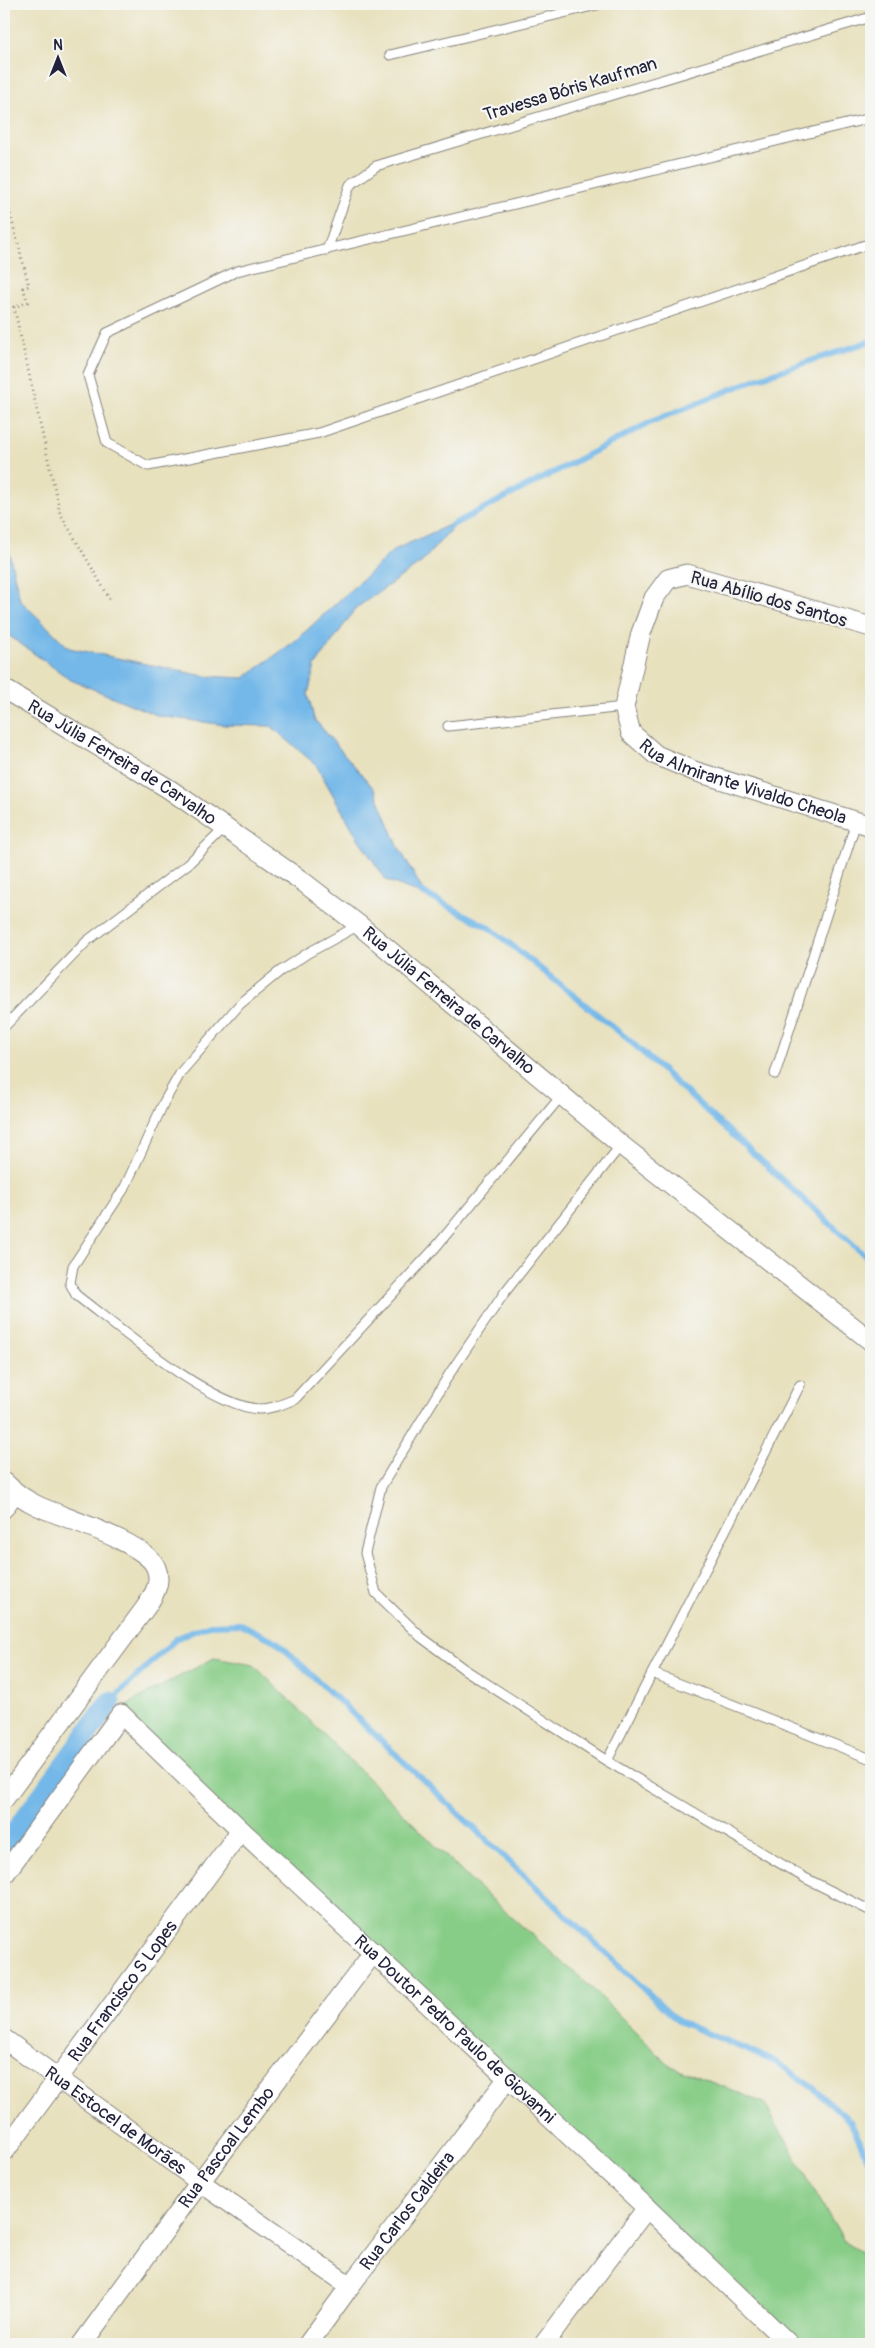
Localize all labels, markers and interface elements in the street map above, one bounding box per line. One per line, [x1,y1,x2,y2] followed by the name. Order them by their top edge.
[32,32,82,82] north arrow
[53,37,63,54] text: N
[481,52,660,127] street label: Travessa Bóris Kaufman
[688,566,850,633] street label: Rua Abílio dos Santos
[23,695,221,831] street label: Rua Júlia Ferreira de Carvalho
[634,734,849,830] street label: Rua Almirante Vivaldo Cheola
[357,922,540,1080] street label: Rua Júlia Ferreira de Carvalho
[63,1916,183,2067] street label: Rua Francisco S Lopes
[349,1930,560,2129] street label: Rua Doutor Pedro Paulo de Giovanni
[40,2062,190,2180] street label: Rua Estocel de Morães
[174,2082,280,2213] street label: Rua Pascoal Lembo
[355,2147,460,2275] street label: Rua Carlos Caldeira

